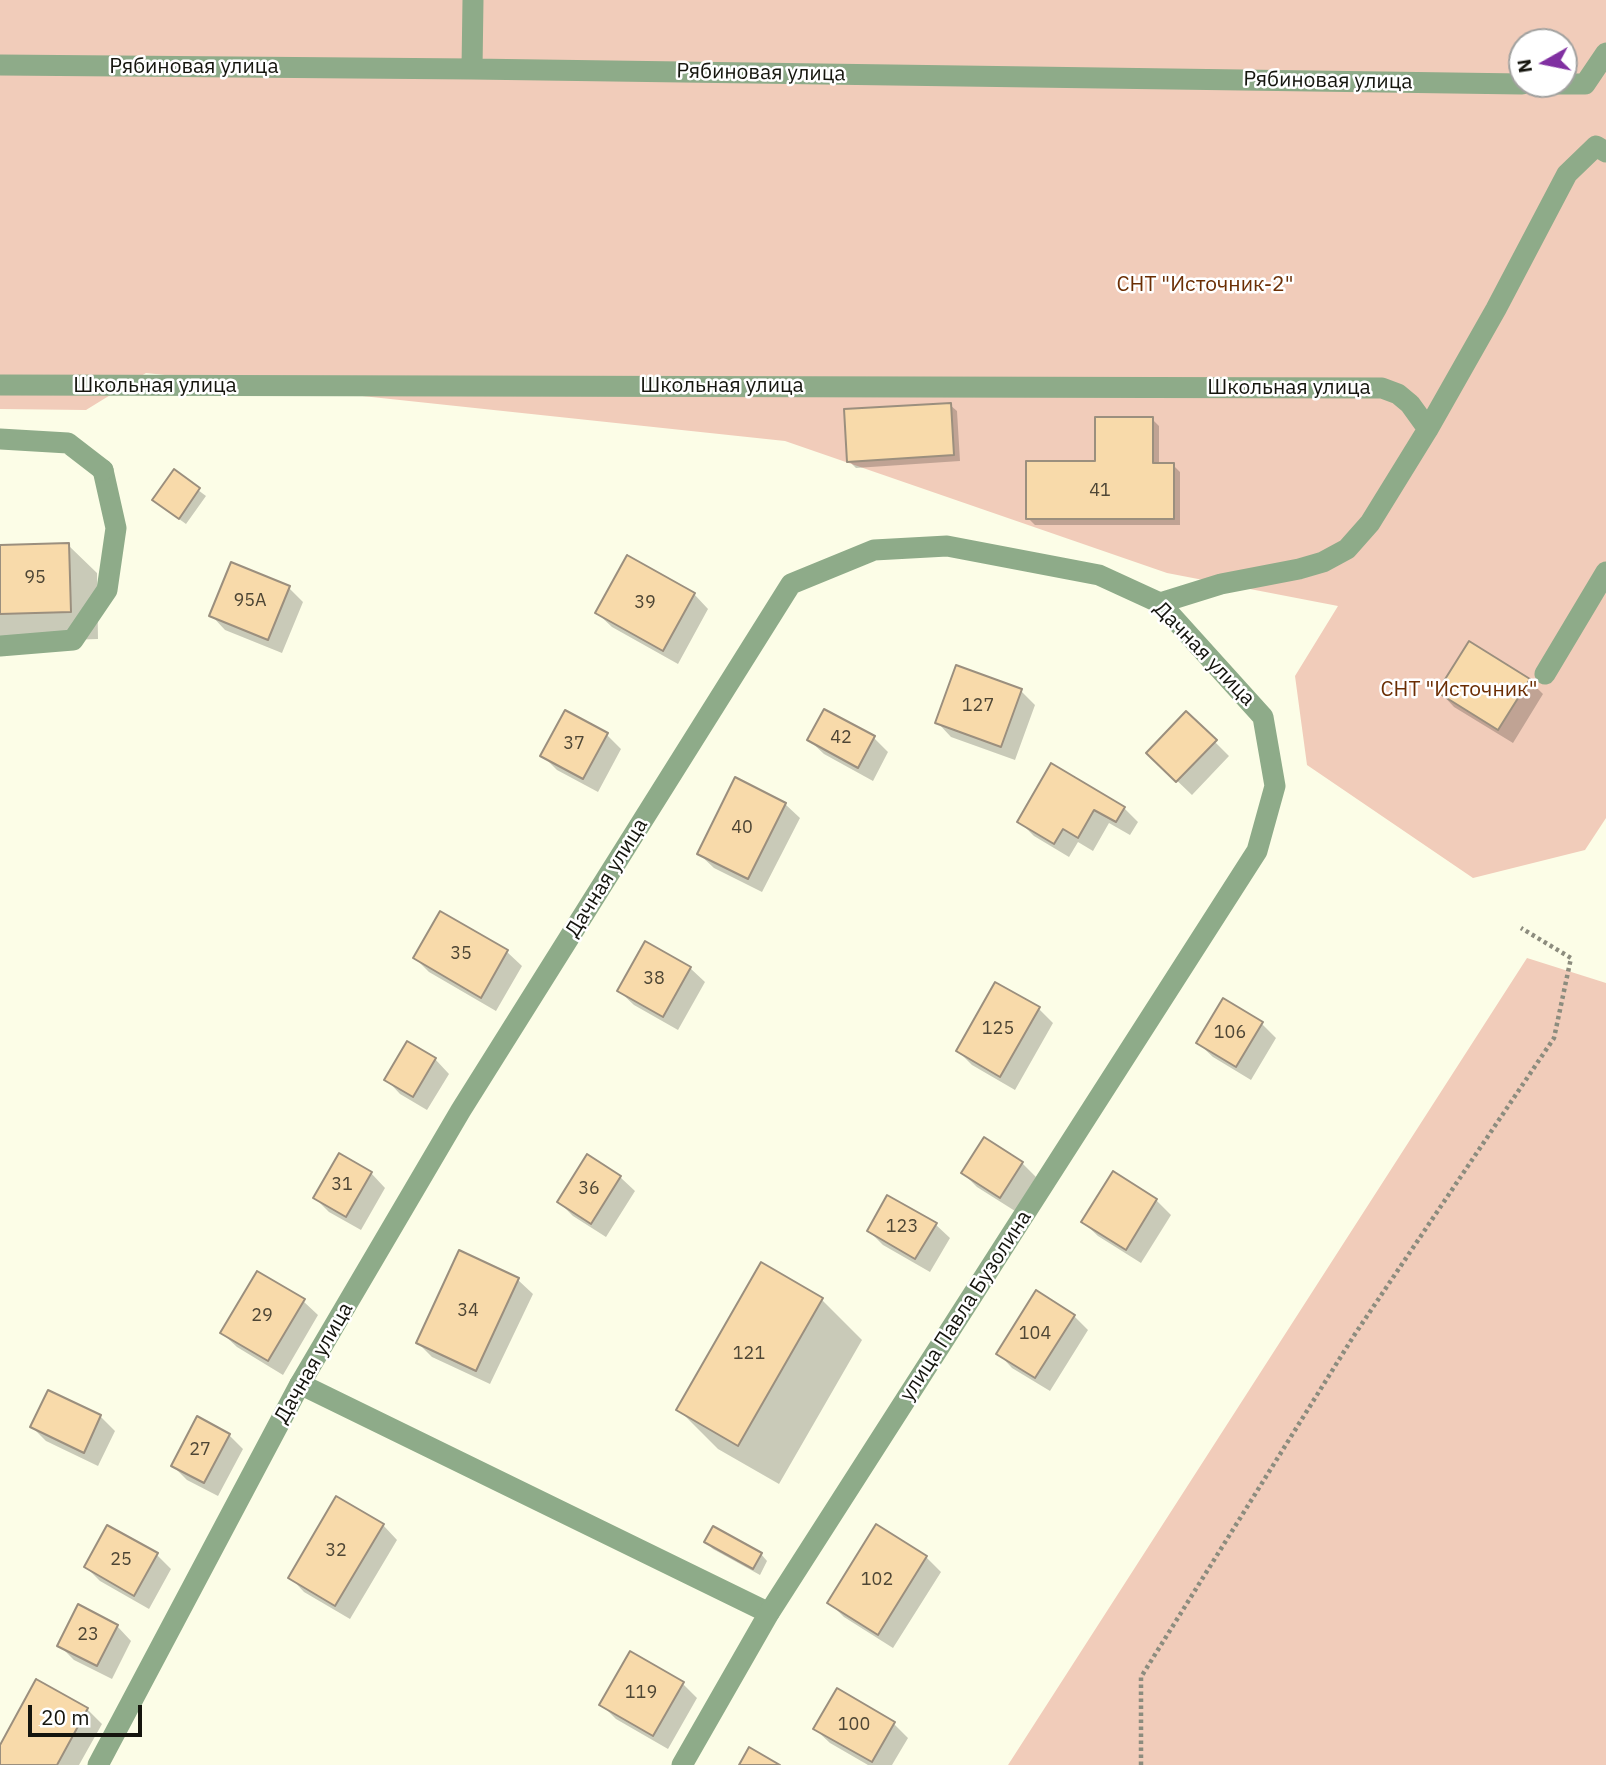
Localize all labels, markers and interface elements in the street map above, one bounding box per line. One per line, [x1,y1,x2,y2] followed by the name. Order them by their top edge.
[1508,28,1578,98] north arrow
[109,54,279,80] street label: Рябиновая улица
[1511,57,1537,75] text: N
[676,59,846,87] street label: Рябиновая улица
[1243,67,1413,95] street label: Рябиновая улица
[1117,272,1293,298] park label: СНТ "Источник-2"
[73,373,237,399] street label: Школьная улица
[640,373,804,399] street label: Школьная улица
[1207,375,1371,401] street label: Школьная улица
[1089,480,1111,502] house number: 41
[24,567,46,589] house number: 95
[233,590,267,612] house number: 95А
[634,592,656,614] house number: 39
[1148,597,1260,711] street label: Дачная улица
[1381,677,1537,703] park label: СНТ "Источник"
[962,695,994,717] house number: 127
[830,727,852,749] house number: 42
[563,733,585,755] house number: 37
[560,814,654,942] street label: Дачная улица
[731,817,753,839] house number: 40
[450,943,472,965] house number: 35
[643,968,665,990] house number: 38
[982,1018,1014,1040] house number: 125
[1214,1022,1246,1044] house number: 106
[331,1174,353,1196] house number: 31
[578,1178,600,1200] house number: 36
[895,1206,1037,1406] street label: улица Павла Бузолина
[886,1216,918,1238] house number: 123
[269,1298,359,1428] street label: Дачная улица
[457,1300,479,1322] house number: 34
[251,1305,273,1327] house number: 29
[1019,1323,1051,1345] house number: 104
[733,1343,765,1365] house number: 121
[189,1439,211,1461] house number: 27
[325,1540,347,1562] house number: 32
[110,1549,132,1571] house number: 25
[861,1569,893,1591] house number: 102
[77,1624,99,1646] house number: 23
[625,1682,657,1704] house number: 119
[32,1692,145,1736] scale bar
[41,1703,90,1731] text: 20 m
[838,1714,870,1736] house number: 100

